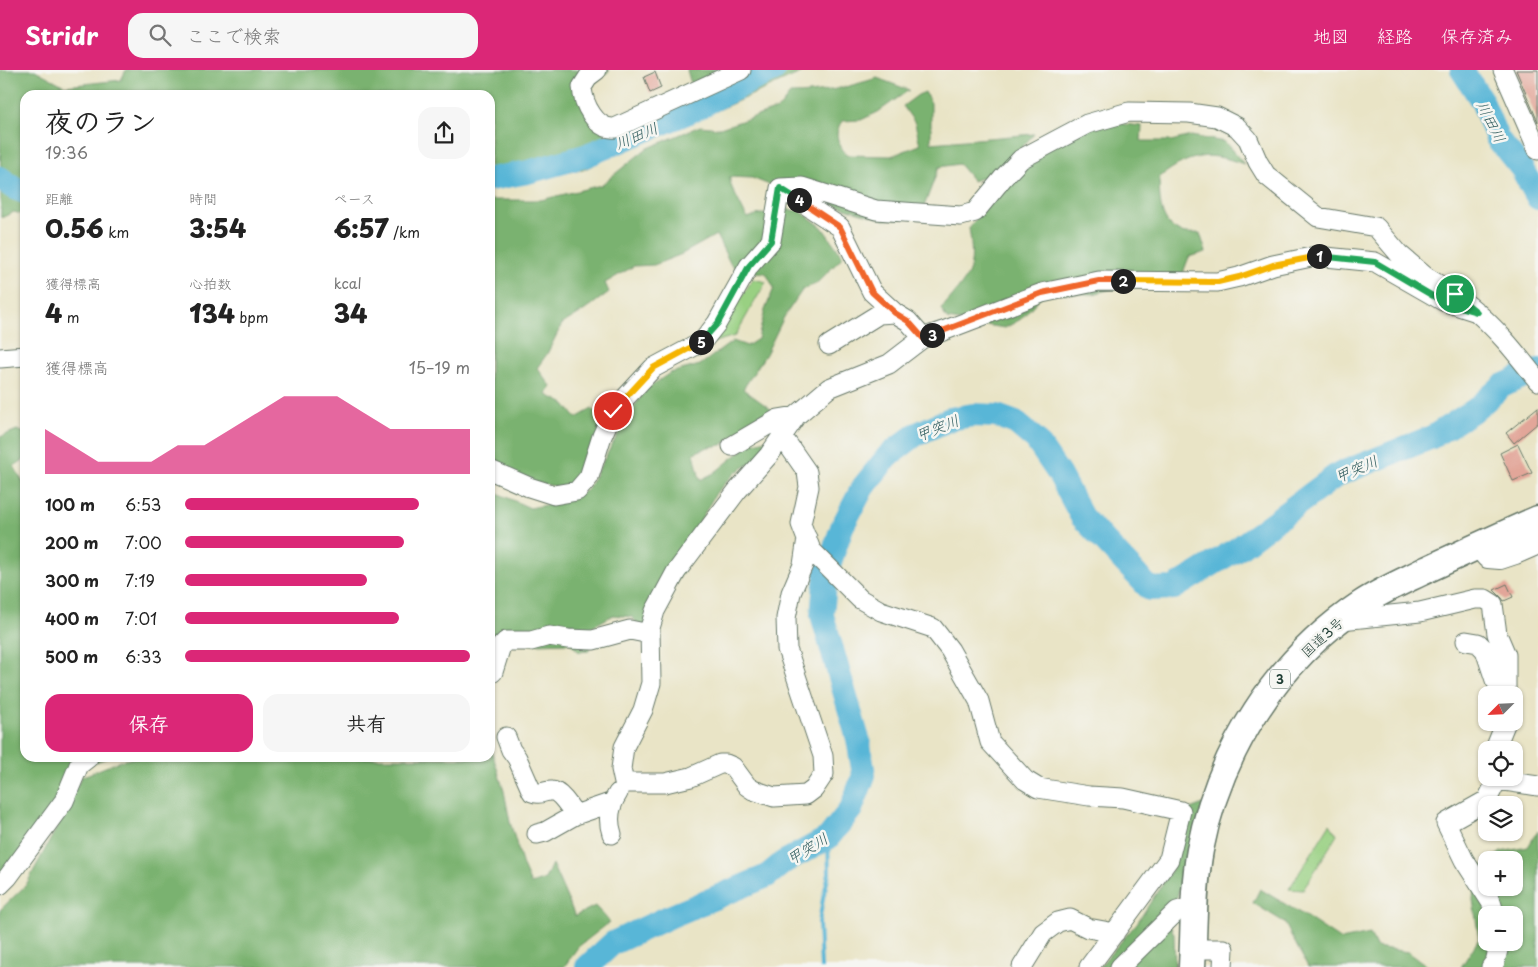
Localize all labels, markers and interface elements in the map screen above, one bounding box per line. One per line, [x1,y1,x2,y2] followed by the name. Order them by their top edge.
[128,13,478,58] search box
[25,17,98,53] text: Stridr
[146,21,174,49] icon: search
[186,21,281,49] text: ここで検索
[1313,22,1349,49] text: 地図
[1377,22,1413,49] text: 経路
[1441,22,1513,49] text: 保存済み
[1472,96,1512,146] water label: 川田川
[45,99,157,142] text: 夜のラン
[418,107,470,159] button: share
[611,116,661,154] water label: 川田川
[45,140,88,164] text: 19:36
[45,188,73,209] text: 距離
[189,188,217,209] text: 時間
[334,188,375,209] text: ペース
[786,188,812,212] pin: 4
[795,190,804,211] text: 4
[45,209,104,247] text: 0.56
[189,209,246,247] text: 3:54
[334,209,389,247] text: 6:57
[104,222,129,243] text: km
[389,222,420,243] text: /km
[1306,244,1332,268] pin: 1
[1316,246,1323,267] text: 1
[1110,268,1136,294] pin: 2
[1119,271,1128,292] text: 2
[45,273,101,294] text: 獲得標高
[189,273,231,294] text: 心拍数
[334,273,362,294] text: kcal
[1434,273,1476,315] pin
[1441,280,1469,308] icon: arrive
[45,294,62,332] text: 4
[189,294,235,332] text: 134
[334,294,367,332] text: 34
[62,307,79,328] text: m
[235,307,268,328] text: bpm
[920,322,944,348] pin: 3
[928,325,937,346] text: 3
[688,330,714,354] pin: 5
[697,332,706,353] text: 5
[45,355,109,379] text: 獲得標高
[409,355,470,379] text: 15–19 m
[592,390,634,432] pin
[599,397,627,425] icon: check
[912,408,962,446] water label: 甲突川
[1331,448,1381,488] water label: 甲突川
[45,492,95,516] text: 100 m
[125,492,161,516] text: 6:53
[45,530,99,554] text: 200 m
[125,530,162,554] text: 7:00
[45,568,99,592] text: 300 m
[125,568,155,592] text: 7:19
[45,606,99,630] text: 400 m
[125,606,157,630] text: 7:01
[1296,612,1348,662] street label: 国道3号
[45,644,98,668] text: 500 m
[125,644,162,668] text: 6:33
[1270,670,1290,688] road number: 3
[1478,686,1522,731] north arrow
[1478,686,1523,951] map controls
[45,694,253,752] button: 保存
[263,694,470,752] button: 共有
[1478,741,1523,786] button: locate
[1478,796,1523,841] button: layers
[782,826,832,870] water label: 甲突川
[1478,851,1523,896] button: +
[1478,906,1523,951] button: −

